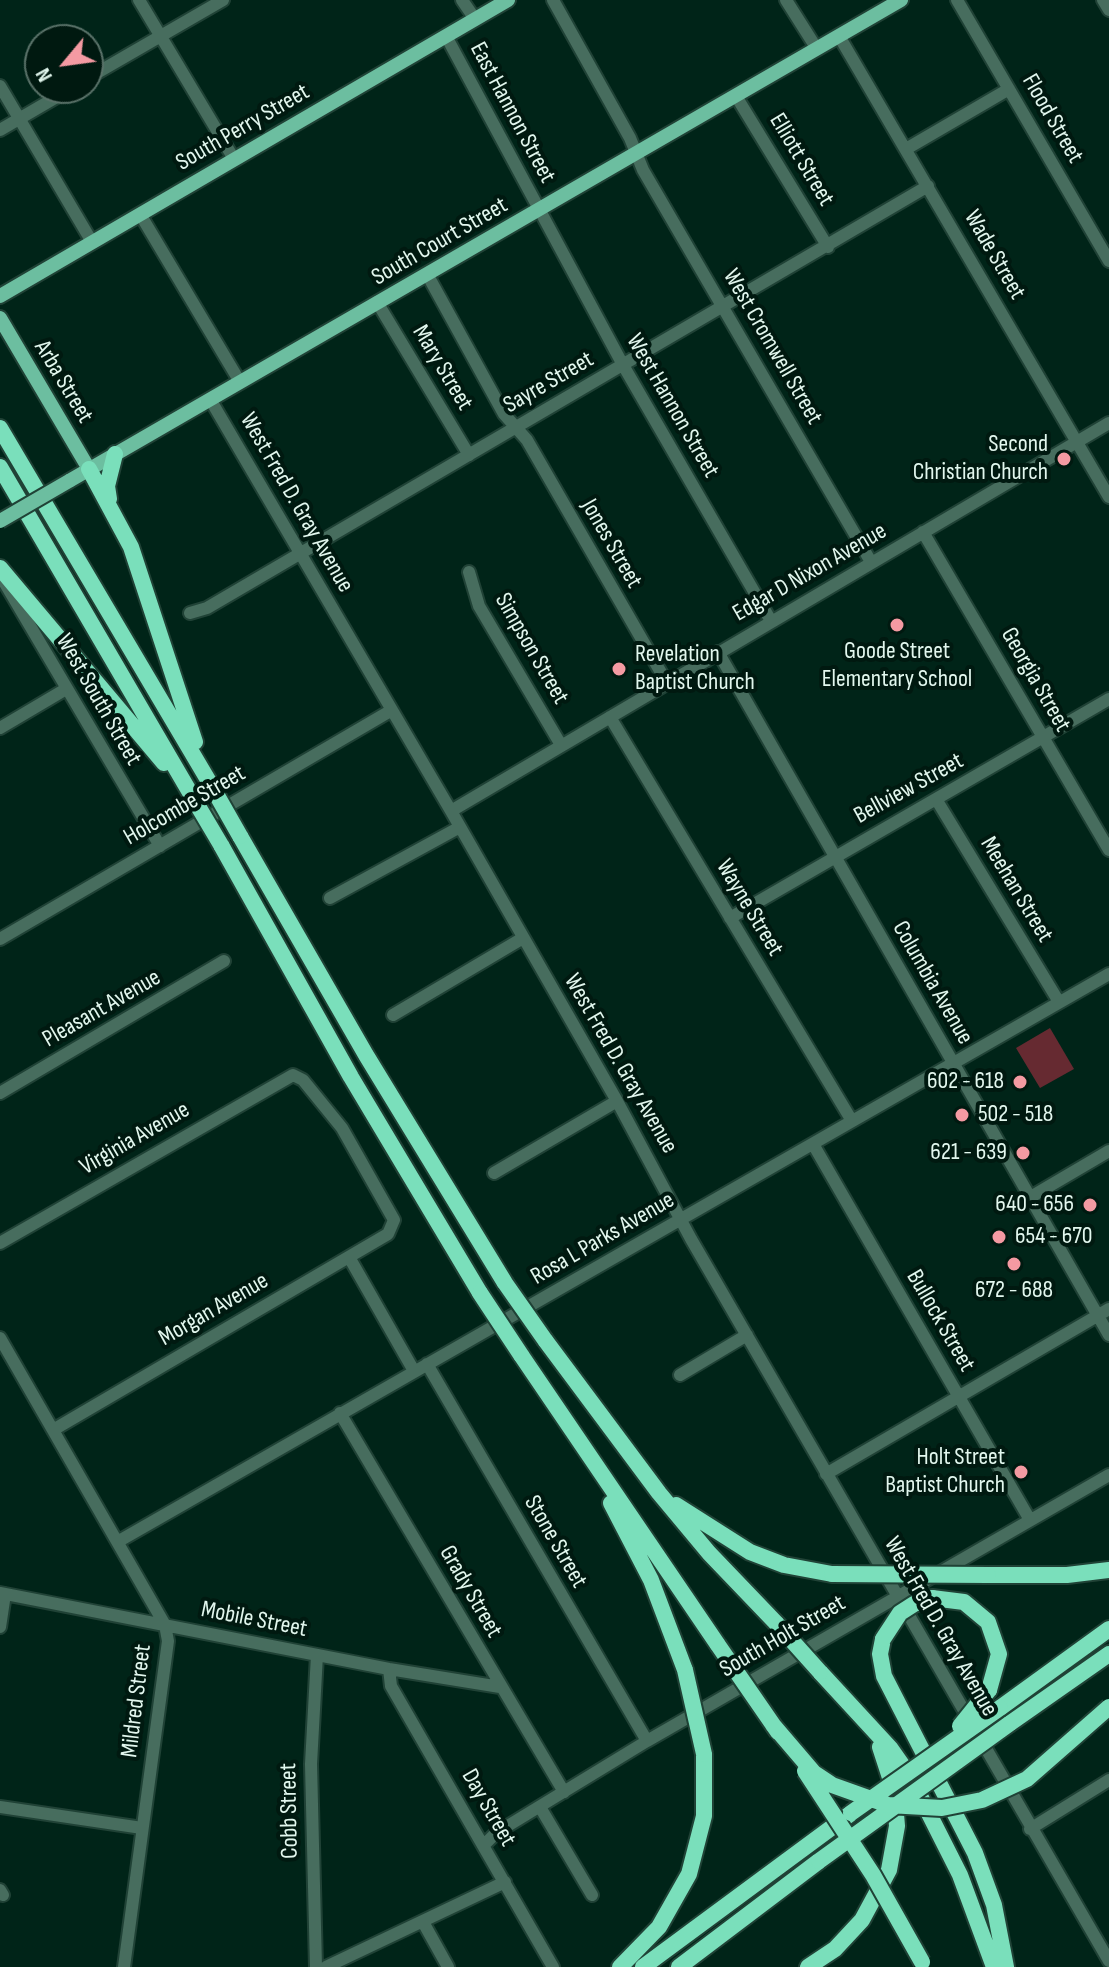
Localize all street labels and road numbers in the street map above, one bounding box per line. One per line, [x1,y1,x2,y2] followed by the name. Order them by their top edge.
[463,38,561,188] street label: East Hannon Street
[1015,69,1089,169] street label: Flood Street
[171,78,315,178] street label: South Perry Street
[762,109,840,211] street label: Elliott Street
[367,192,513,292] street label: South Court Street
[957,205,1031,305] street label: Wade Street
[716,264,828,430] street label: West Cromwell Street
[405,320,479,416] street label: Mary Street
[619,329,725,483] street label: West Hannon Street
[27,335,99,429] street label: Arba Street
[499,346,599,420] street label: Sayre Street
[233,408,359,598] street label: West Fred D. Gray Avenue
[574,494,648,594] street label: Jones Street
[728,517,892,629] street label: Edgar D Nixon Avenue
[488,588,574,710] street label: Simpson Street
[994,623,1076,737] street label: Georgia Street
[49,629,147,771] street label: West South Street
[849,747,969,831] street label: Bellview Street
[119,760,251,852] street label: Holcombe Street
[973,832,1059,948] street label: Meehan Street
[709,854,789,962] street label: Wayne Street
[885,916,979,1050] street label: Columbia Avenue
[38,964,166,1054] street label: Pleasant Avenue
[557,969,683,1159] street label: West Fred D. Gray Avenue
[75,1096,195,1182] street label: Virginia Avenue
[526,1186,680,1292] street label: Rosa L Parks Avenue
[899,1265,981,1377] street label: Bullock Street
[154,1267,274,1353] street label: Morgan Avenue
[517,1491,593,1593] street label: Stone Street
[877,1532,1003,1722] street label: West Fred D. Gray Avenue
[432,1541,508,1643] street label: Grady Street
[715,1590,851,1684] street label: South Holt Street
[199,1596,309,1644] street label: Mobile Street
[116,1643,158,1759] street label: Mildred Street
[275,1763,305,1859] street label: Cobb Street
[454,1764,522,1852] street label: Day Street

